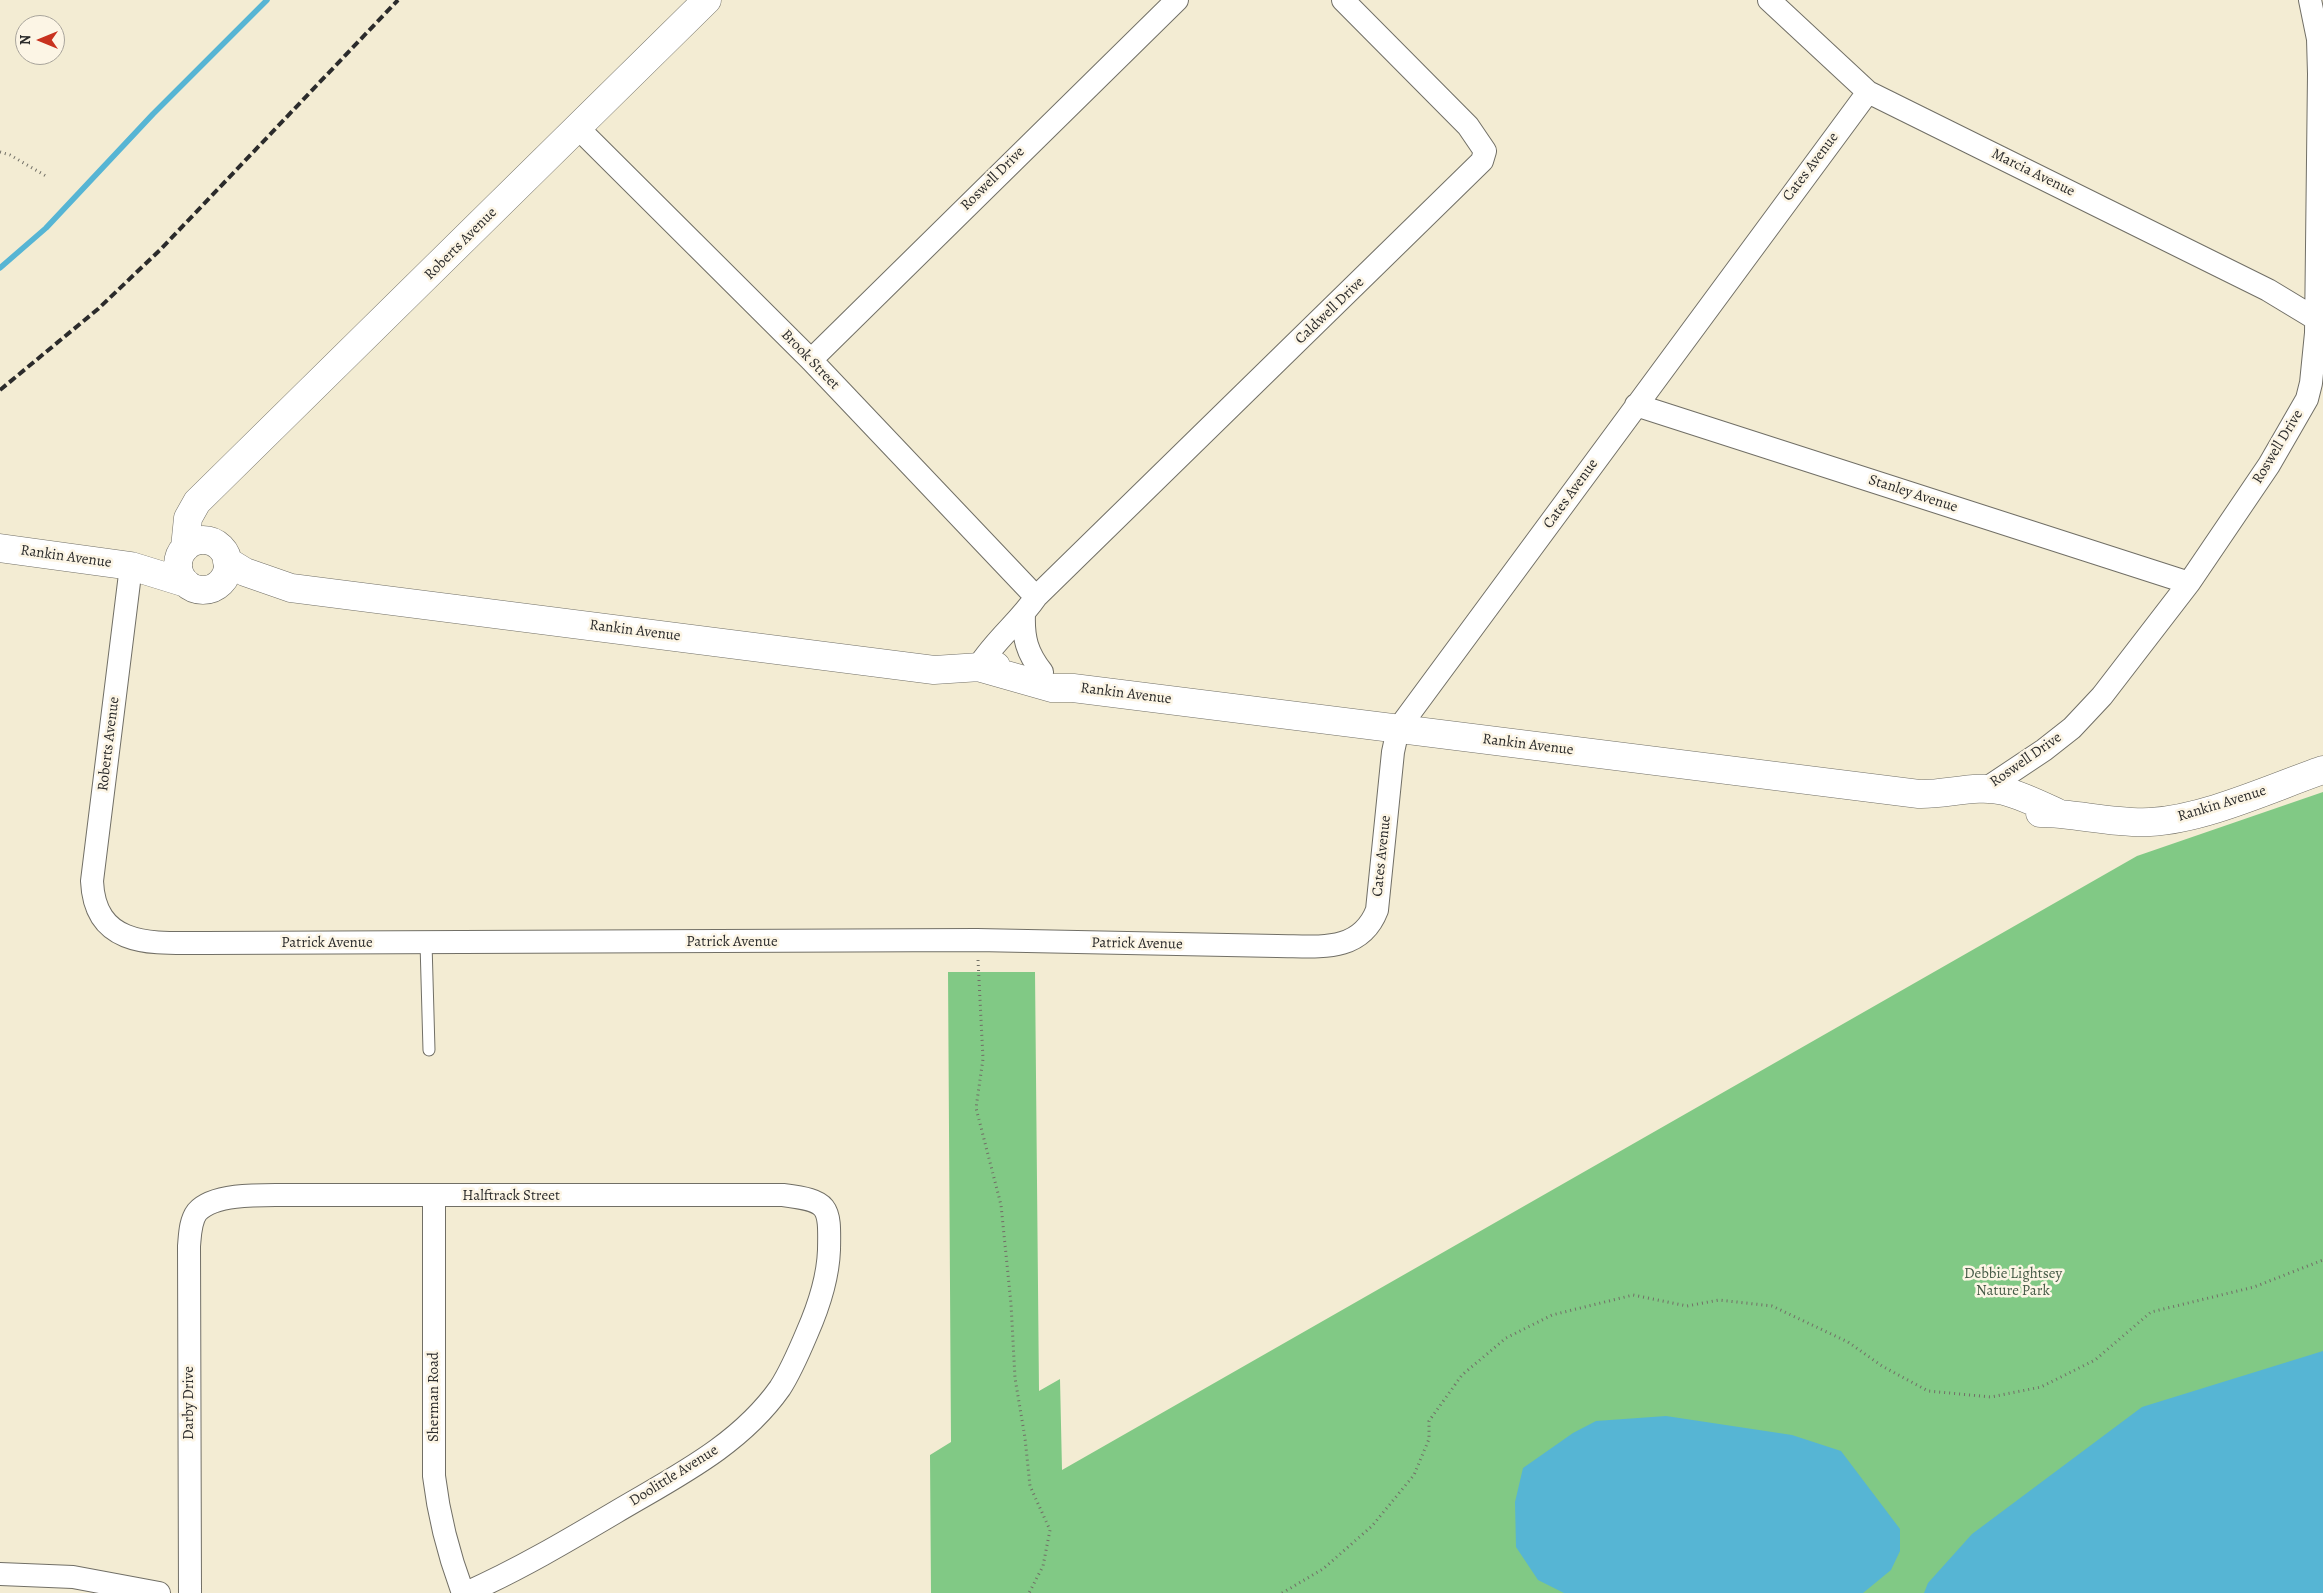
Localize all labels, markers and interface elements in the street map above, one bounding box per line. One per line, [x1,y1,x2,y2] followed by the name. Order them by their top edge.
[15,15,65,65] north arrow
[16,35,35,45] text: N
[1779,129,1843,205] street label: Cates Avenue
[957,143,1029,215] street label: Roswell Drive
[1988,145,2078,201] street label: Marcia Avenue
[421,204,501,284] street label: Roberts Avenue
[1292,274,1368,348] street label: Caldwell Drive
[777,326,843,394] street label: Brook Street
[2249,407,2307,487] street label: Roswell Drive
[1540,456,1602,532] street label: Cates Avenue
[1866,471,1960,517] street label: Stanley Avenue
[19,542,113,572] street label: Rankin Avenue
[588,616,682,646] street label: Rankin Avenue
[1079,679,1173,709] street label: Rankin Avenue
[94,696,124,792] street label: Roberts Avenue
[1987,729,2065,791] street label: Roswell Drive
[1481,730,1575,760] street label: Rankin Avenue
[2176,782,2268,826] street label: Rankin Avenue
[1369,814,1395,898] street label: Cates Avenue
[686,933,778,951] street label: Patrick Avenue
[281,934,373,952] street label: Patrick Avenue
[1091,934,1183,954] street label: Patrick Avenue
[462,1187,560,1205] street label: Halftrack Street
[1964,1265,2062,1300] park label: Debbie Lightsey Nature Park
[425,1352,443,1442] street label: Sherman Road
[180,1366,198,1440] street label: Darby Drive
[626,1442,722,1510] street label: Doolittle Avenue

